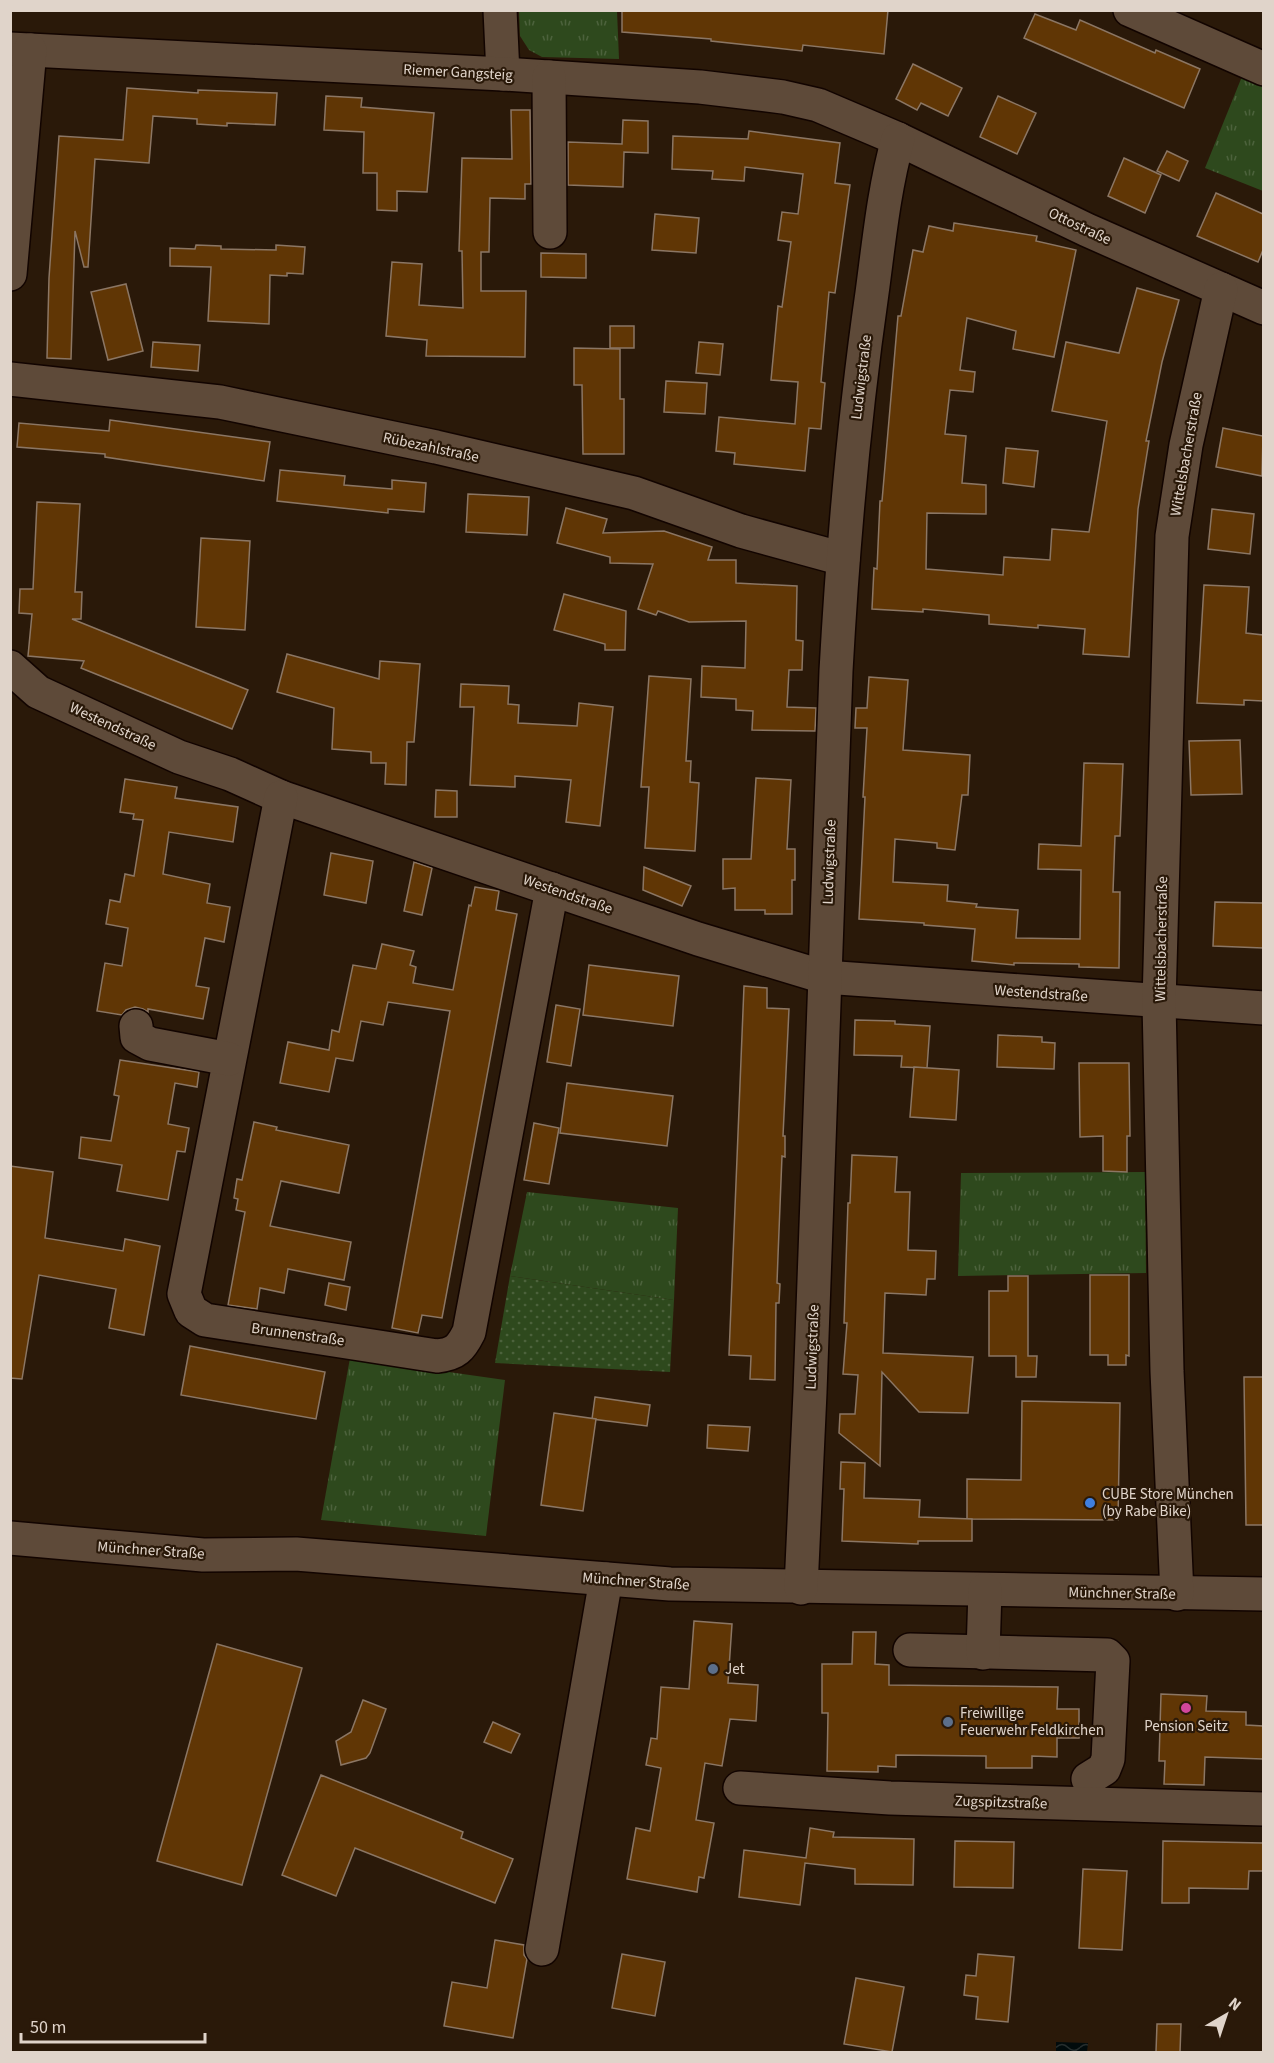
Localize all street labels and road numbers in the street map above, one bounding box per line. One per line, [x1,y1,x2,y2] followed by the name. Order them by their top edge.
[403,59,514,86] street label: Riemer Gangsteig
[1045,203,1115,250] street label: Ottostraße
[846,333,877,421] street label: Ludwigstraße
[1165,390,1208,518] street label: Wittelsbacherstraße
[381,427,481,468] street label: Rübezahlstraße
[66,697,160,756] street label: Westendstraße
[818,819,841,905] street label: Ludwigstraße
[520,869,616,920] street label: Westendstraße
[1150,876,1173,1002] street label: Wittelsbacherstraße
[994,980,1088,1007] street label: Westendstraße
[801,1304,824,1390] street label: Ludwigstraße
[250,1318,346,1351] street label: Brunnenstraße
[97,1536,205,1565] street label: Münchner Straße
[582,1567,690,1596] street label: Münchner Straße
[1068,1582,1176,1605] street label: Münchner Straße
[954,1790,1048,1815] street label: Zugspitzstraße

